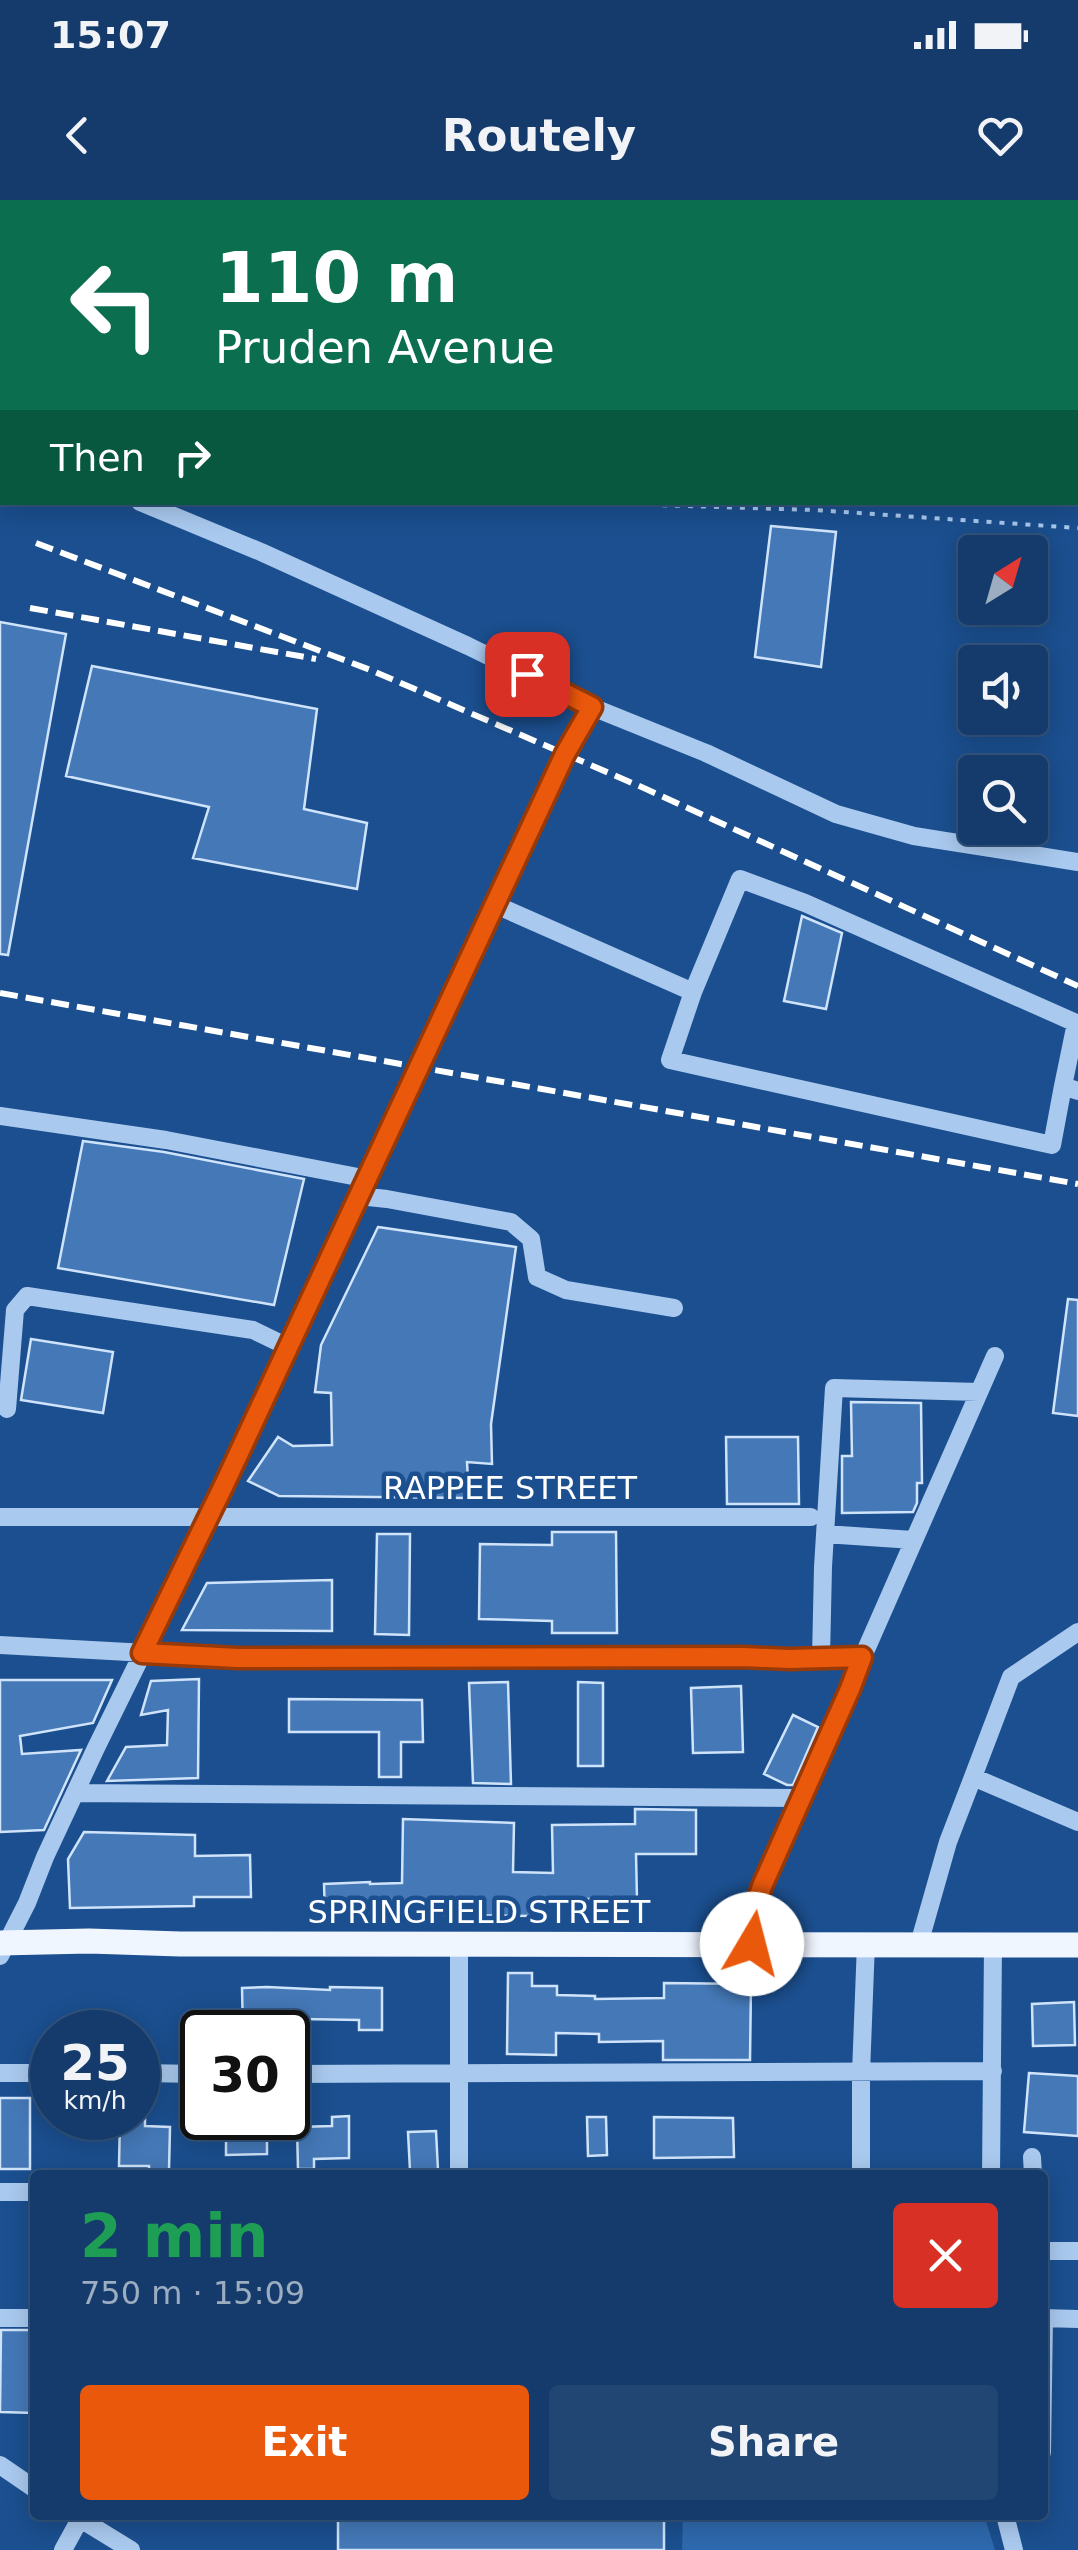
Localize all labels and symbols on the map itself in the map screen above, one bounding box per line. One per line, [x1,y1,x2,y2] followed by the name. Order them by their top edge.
[958,535,1048,625] north arrow
[485,632,570,717] pin
[383,1469,638,1507] street label: RAPPEE STREET
[700,1892,804,1996] position arrow
[308,1893,651,1931] street label: SPRINGFIELD STREET
[180,2010,310,2140] speed limit sign: 30

